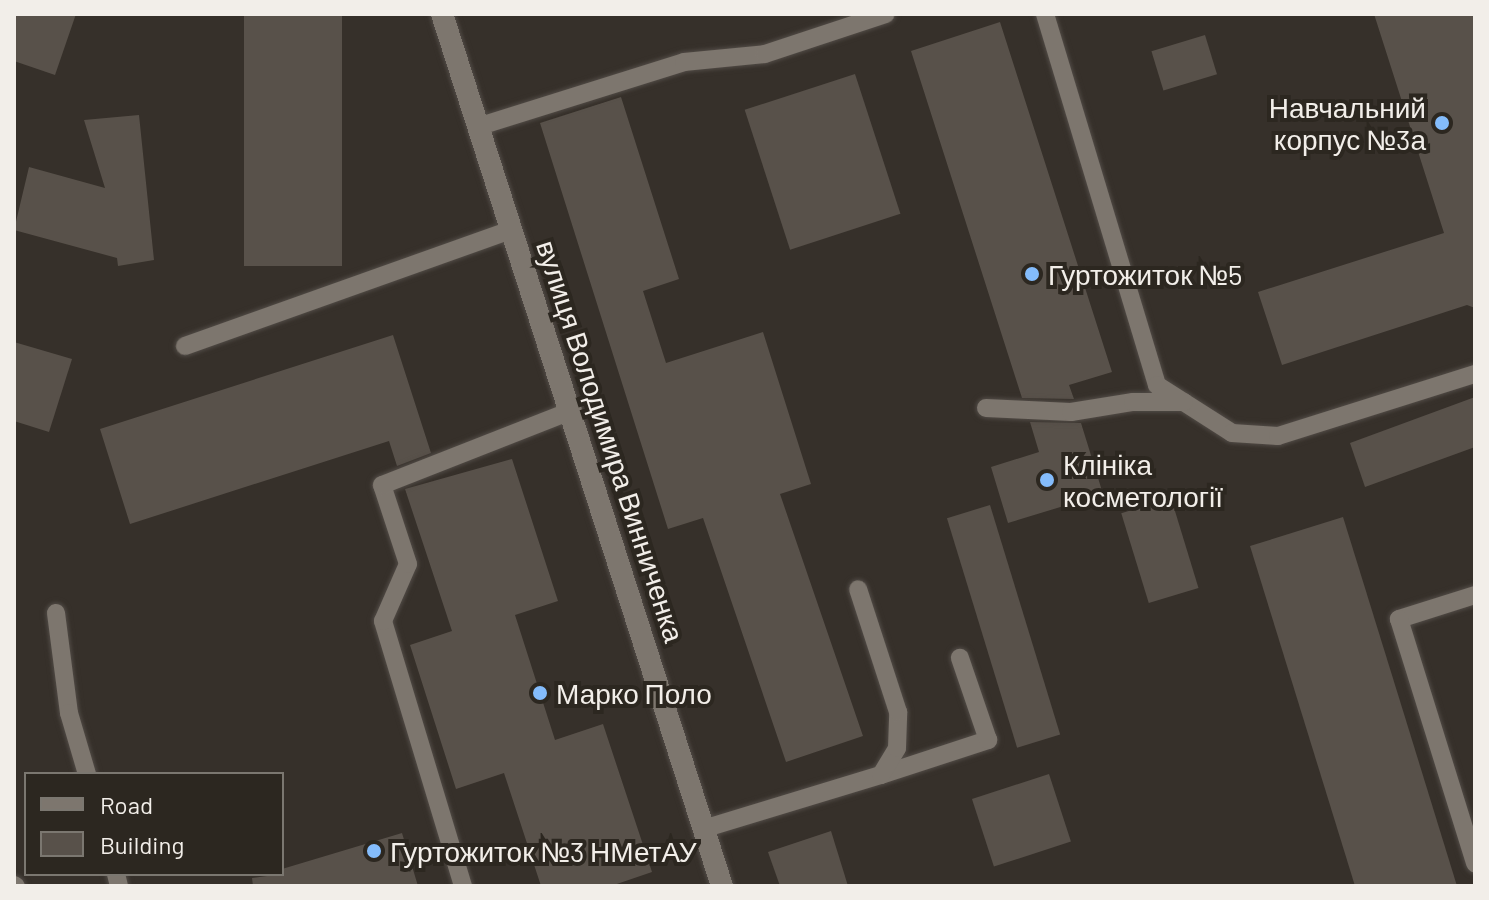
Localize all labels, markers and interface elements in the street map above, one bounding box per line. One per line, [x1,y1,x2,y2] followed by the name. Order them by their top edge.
[1269,90,1426,156] place label: Навчальний корпус №3а
[1433,114,1451,132] marker: Навчальний корпус №3а
[530,236,692,646] street label: вулиця Володимира Винниченка
[1048,257,1242,291] place label: Гуртожиток №5
[1023,265,1041,283] marker: Гуртожиток №5
[1063,447,1223,513] place label: Клініка косметології
[1038,471,1056,489] marker: Клініка косметології
[556,676,712,710] place label: Марко Поло
[531,684,549,702] marker: Марко Поло
[24,772,284,876] legend
[100,790,153,819] text: Road
[100,830,184,859] text: Building
[390,834,697,868] place label: Гуртожиток №3 НМетАУ
[365,842,383,860] marker: Гуртожиток №3 НМетАУ

